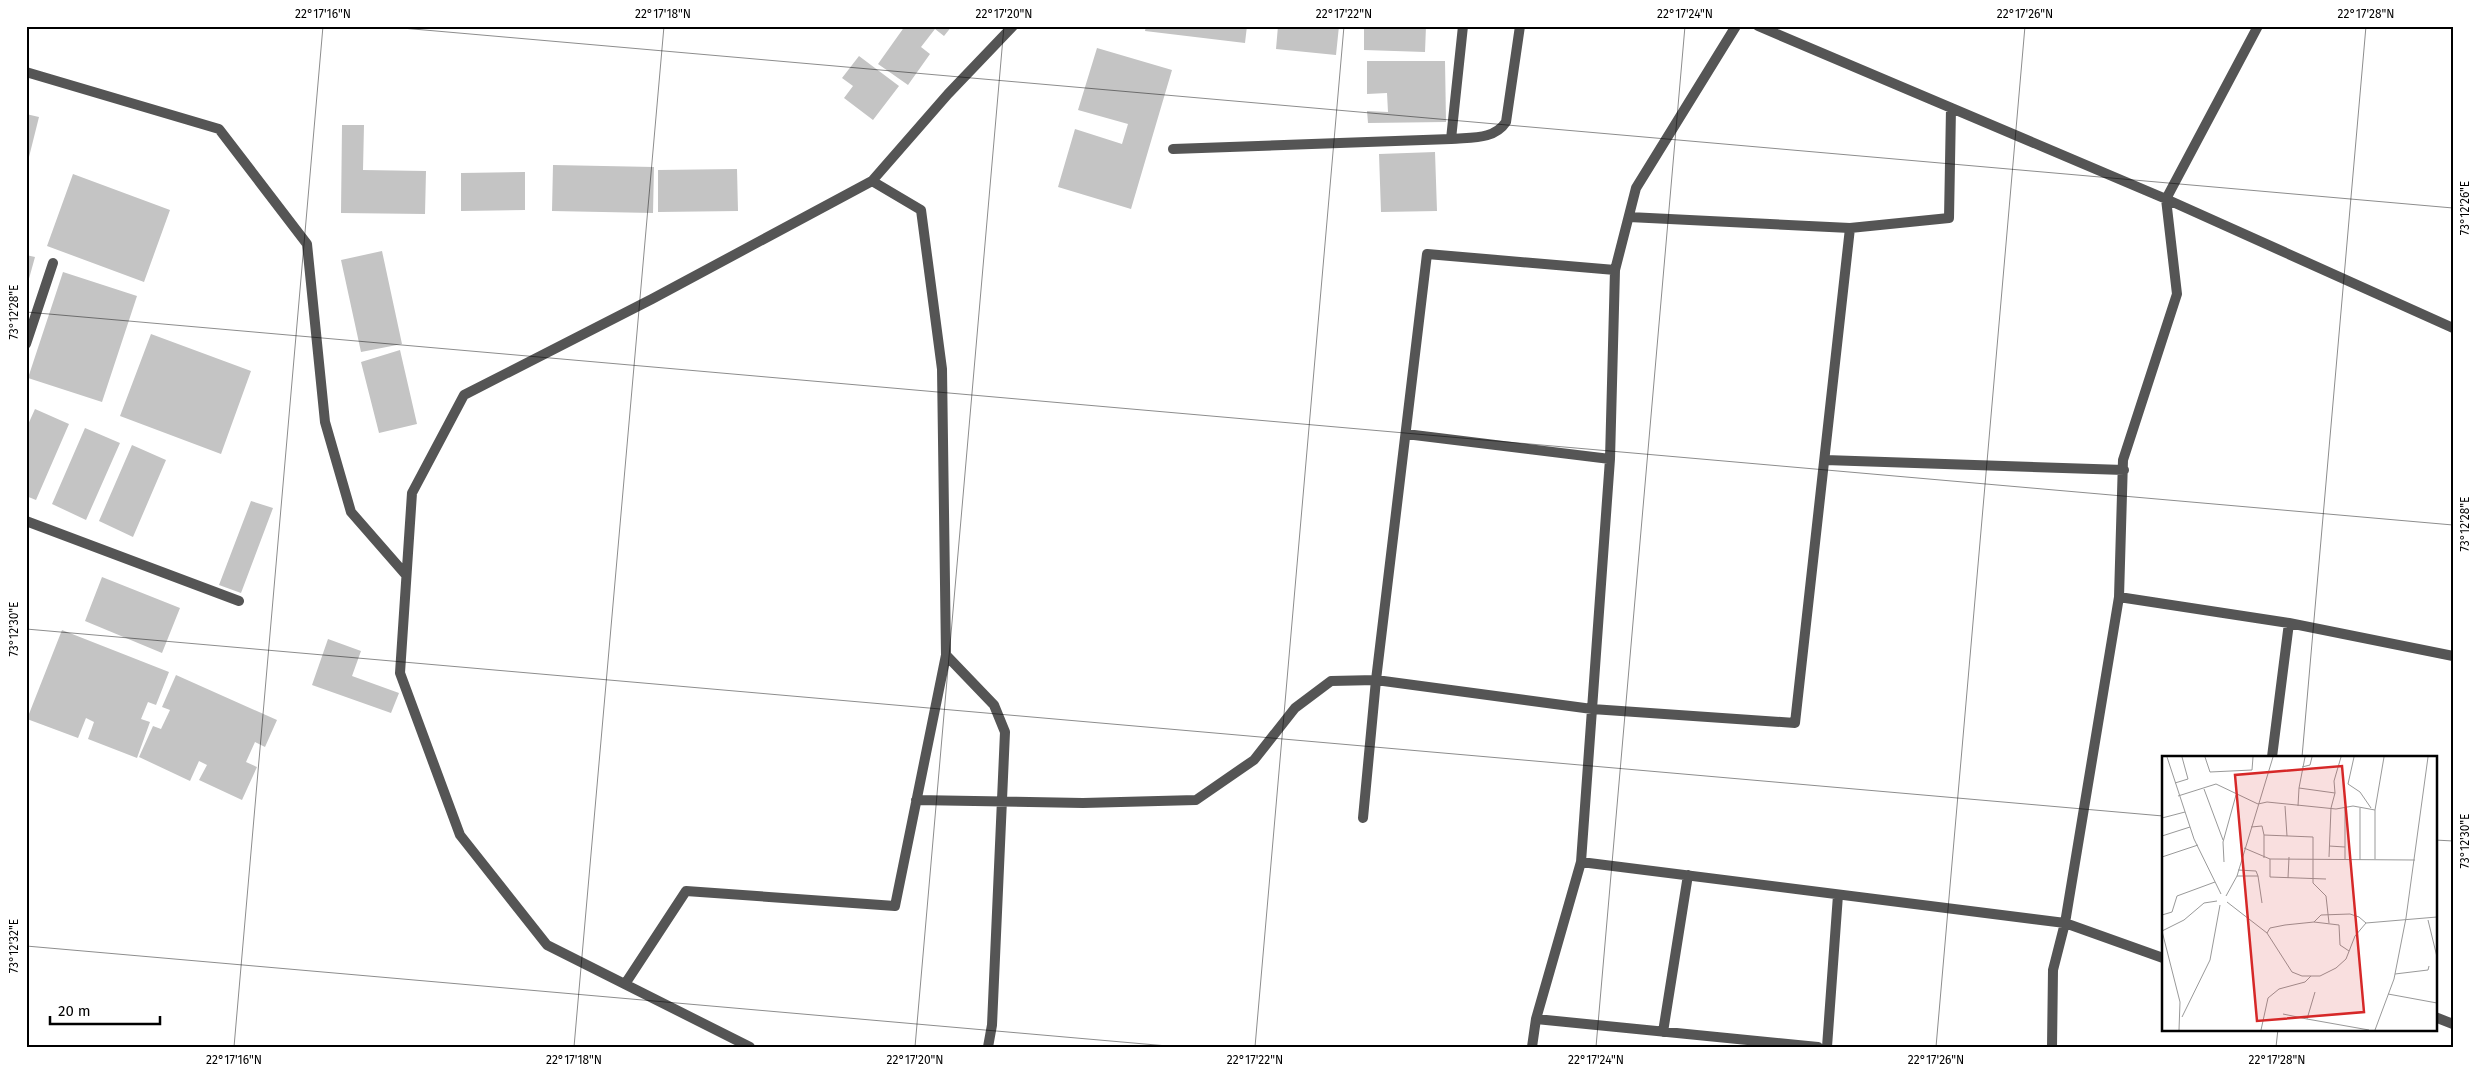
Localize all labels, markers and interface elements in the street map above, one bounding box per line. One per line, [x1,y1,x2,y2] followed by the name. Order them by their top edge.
[295,7,351,21] text: 22°17'16"N
[635,7,691,21] text: 22°17'18"N
[976,7,1032,21] text: 22°17'20"N
[1316,7,1372,21] text: 22°17'22"N
[1657,7,1713,21] text: 22°17'24"N
[1997,7,2053,21] text: 22°17'26"N
[2338,7,2394,21] text: 22°17'28"N
[2458,181,2472,235] text: 73°12'26"E
[7,285,21,339] text: 73°12'28"E
[2458,497,2472,551] text: 73°12'28"E
[7,601,21,657] text: 73°12'30"E
[2162,756,2436,1030] inset map
[2458,813,2472,869] text: 73°12'30"E
[7,919,21,973] text: 73°12'32"E
[50,993,160,1025] scale bar
[58,1002,91,1020] text: 20 m
[206,1053,262,1067] text: 22°17'16"N
[546,1053,602,1067] text: 22°17'18"N
[887,1053,943,1067] text: 22°17'20"N
[1227,1053,1283,1067] text: 22°17'22"N
[1568,1053,1624,1067] text: 22°17'24"N
[1908,1053,1964,1067] text: 22°17'26"N
[2249,1053,2305,1067] text: 22°17'28"N

